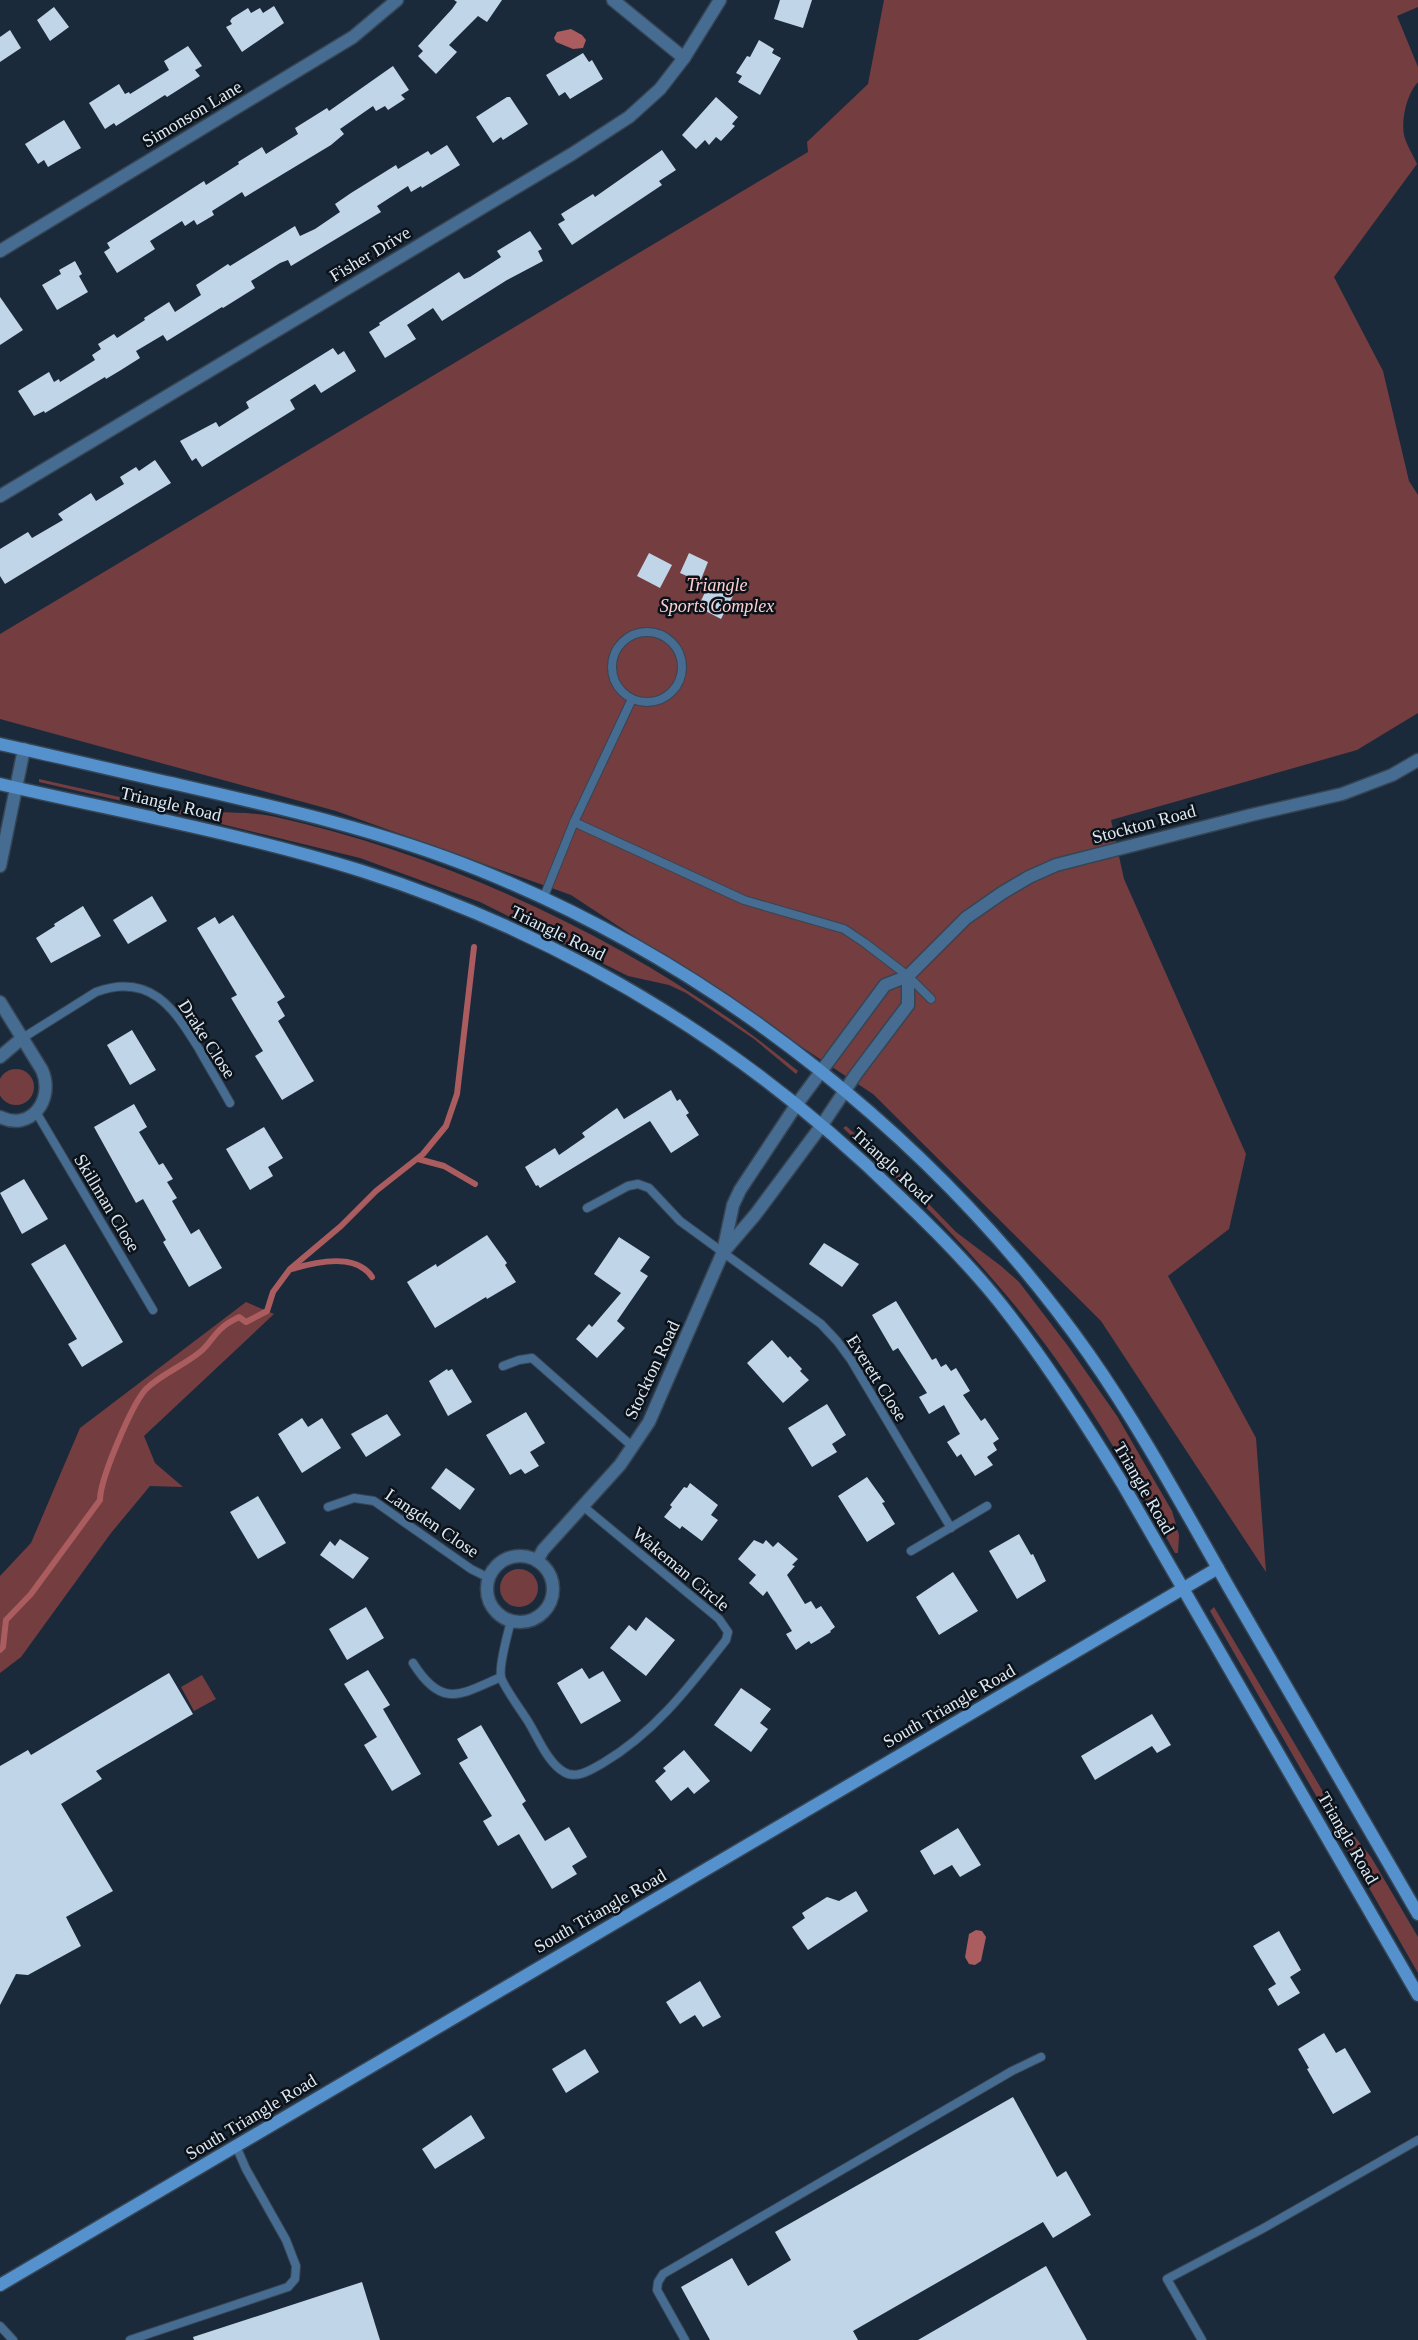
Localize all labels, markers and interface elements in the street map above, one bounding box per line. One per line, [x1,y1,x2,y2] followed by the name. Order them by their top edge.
[139,76,245,152] street label: Simonson Lane
[326,222,414,286] street label: Fisher Drive
[660,575,774,616] park label: Triangle Sports Complex
[119,783,223,825] street label: Triangle Road
[1090,801,1198,847] street label: Stockton Road
[507,901,609,965] street label: Triangle Road
[174,996,240,1082] street label: Drake Close
[848,1124,936,1208] street label: Triangle Road
[70,1150,144,1256] street label: Skillman Close
[620,1318,684,1422] street label: Stockton Road
[843,1331,911,1425] street label: Everett Close
[1110,1438,1178,1538] street label: Triangle Road
[381,1484,483,1562] street label: Langden Close
[629,1523,733,1615] street label: Wakeman Circle
[879,1660,1019,1752] street label: South Triangle Road
[1314,1788,1382,1888] street label: Triangle Road
[530,1865,670,1957] street label: South Triangle Road
[182,2070,320,2164] street label: South Triangle Road

